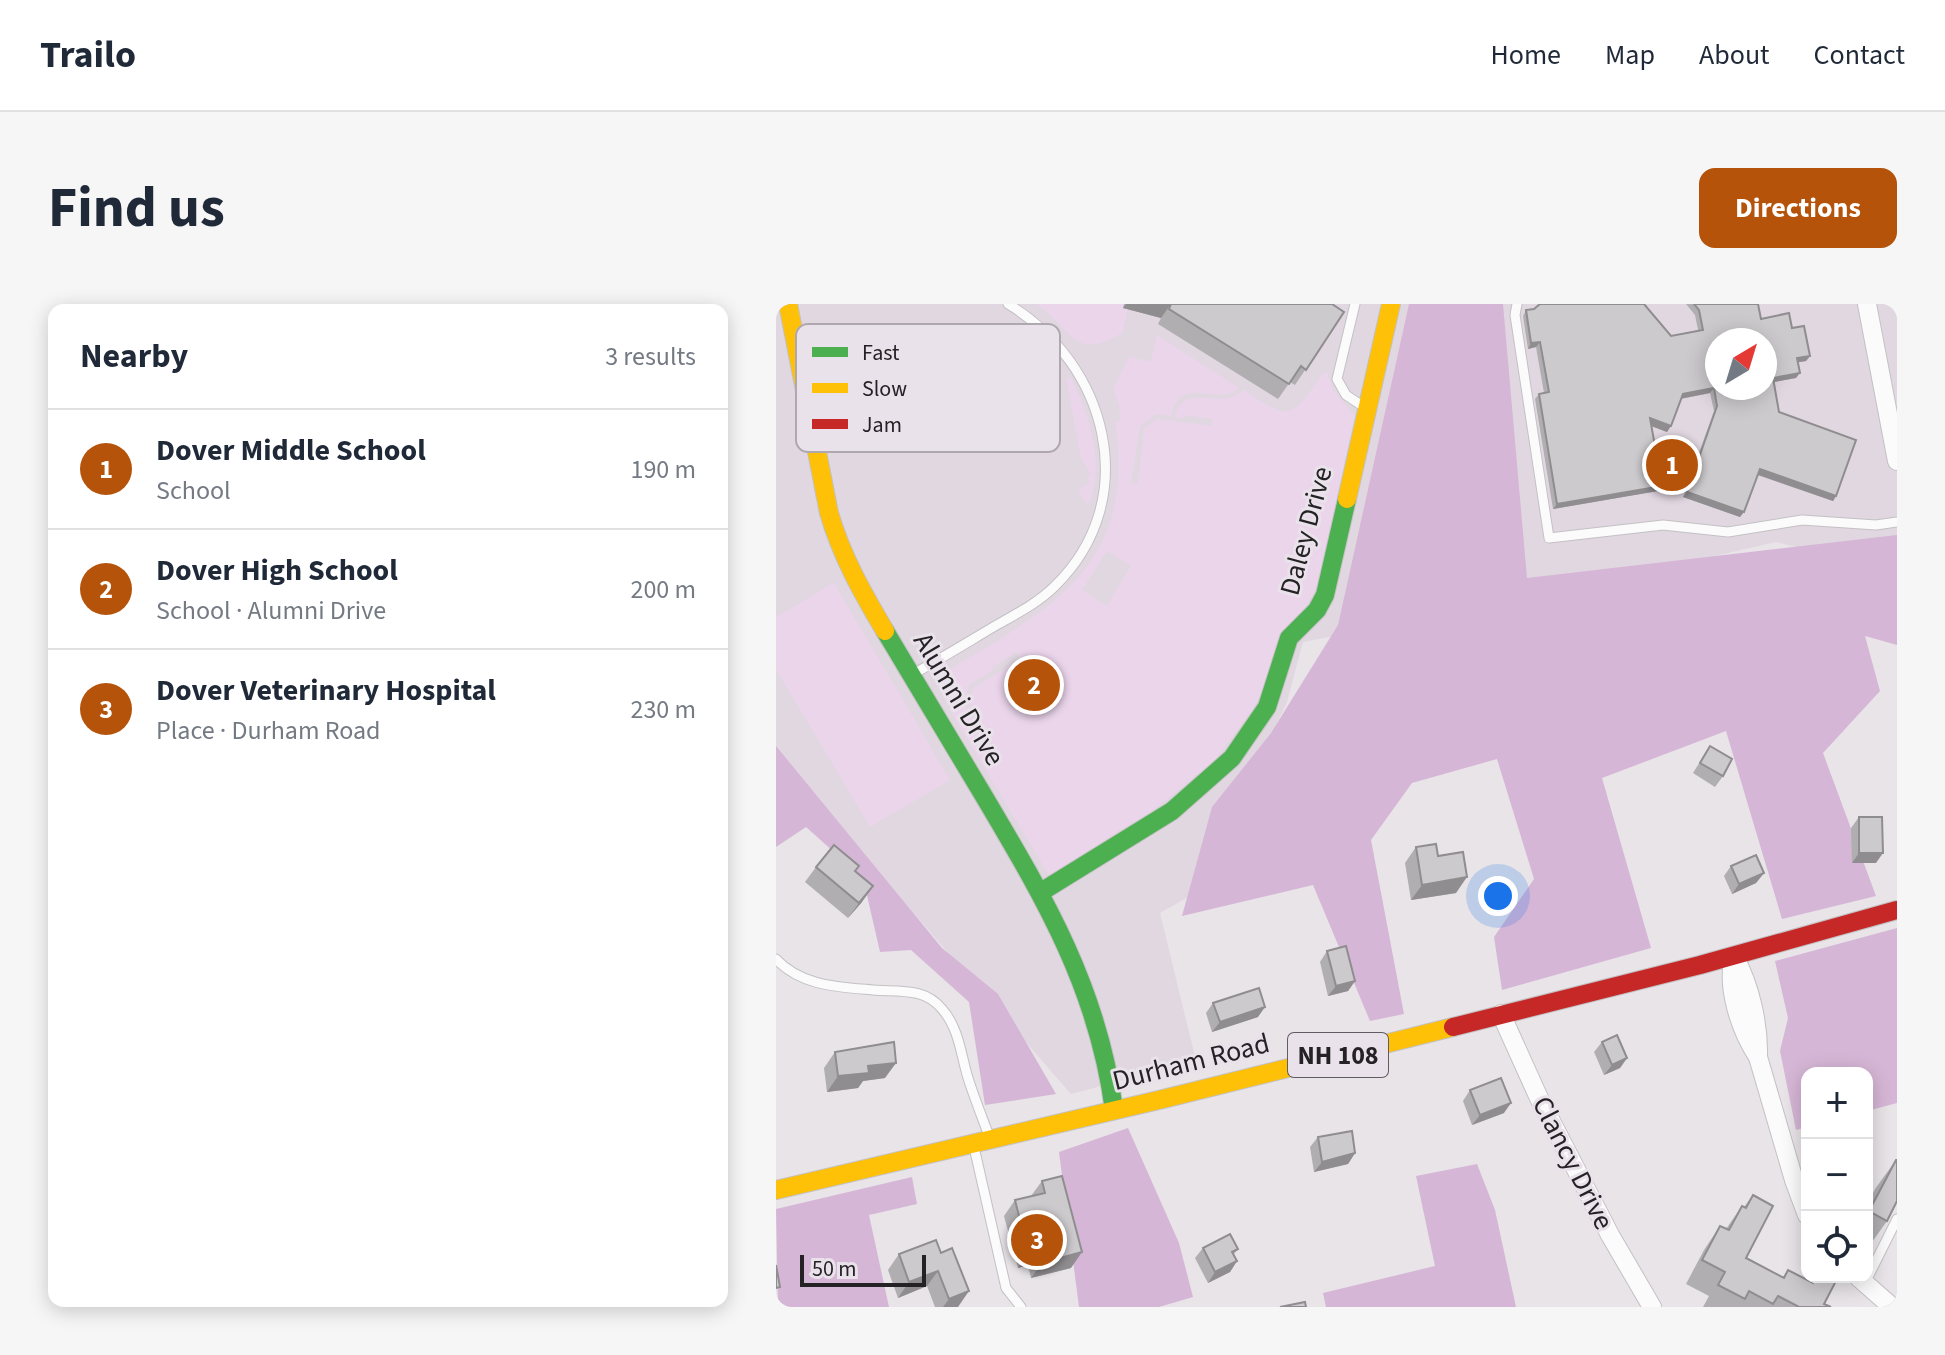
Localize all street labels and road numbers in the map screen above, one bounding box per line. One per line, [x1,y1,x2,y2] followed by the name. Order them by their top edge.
[1270,462,1342,600] street label: Daley Drive
[903,625,1015,773] street label: Alumni Drive
[1108,1023,1274,1101] street label: Durham Road
[1288,1033,1388,1077] road number: NH 108
[1522,1089,1624,1237] street label: Clancy Drive

